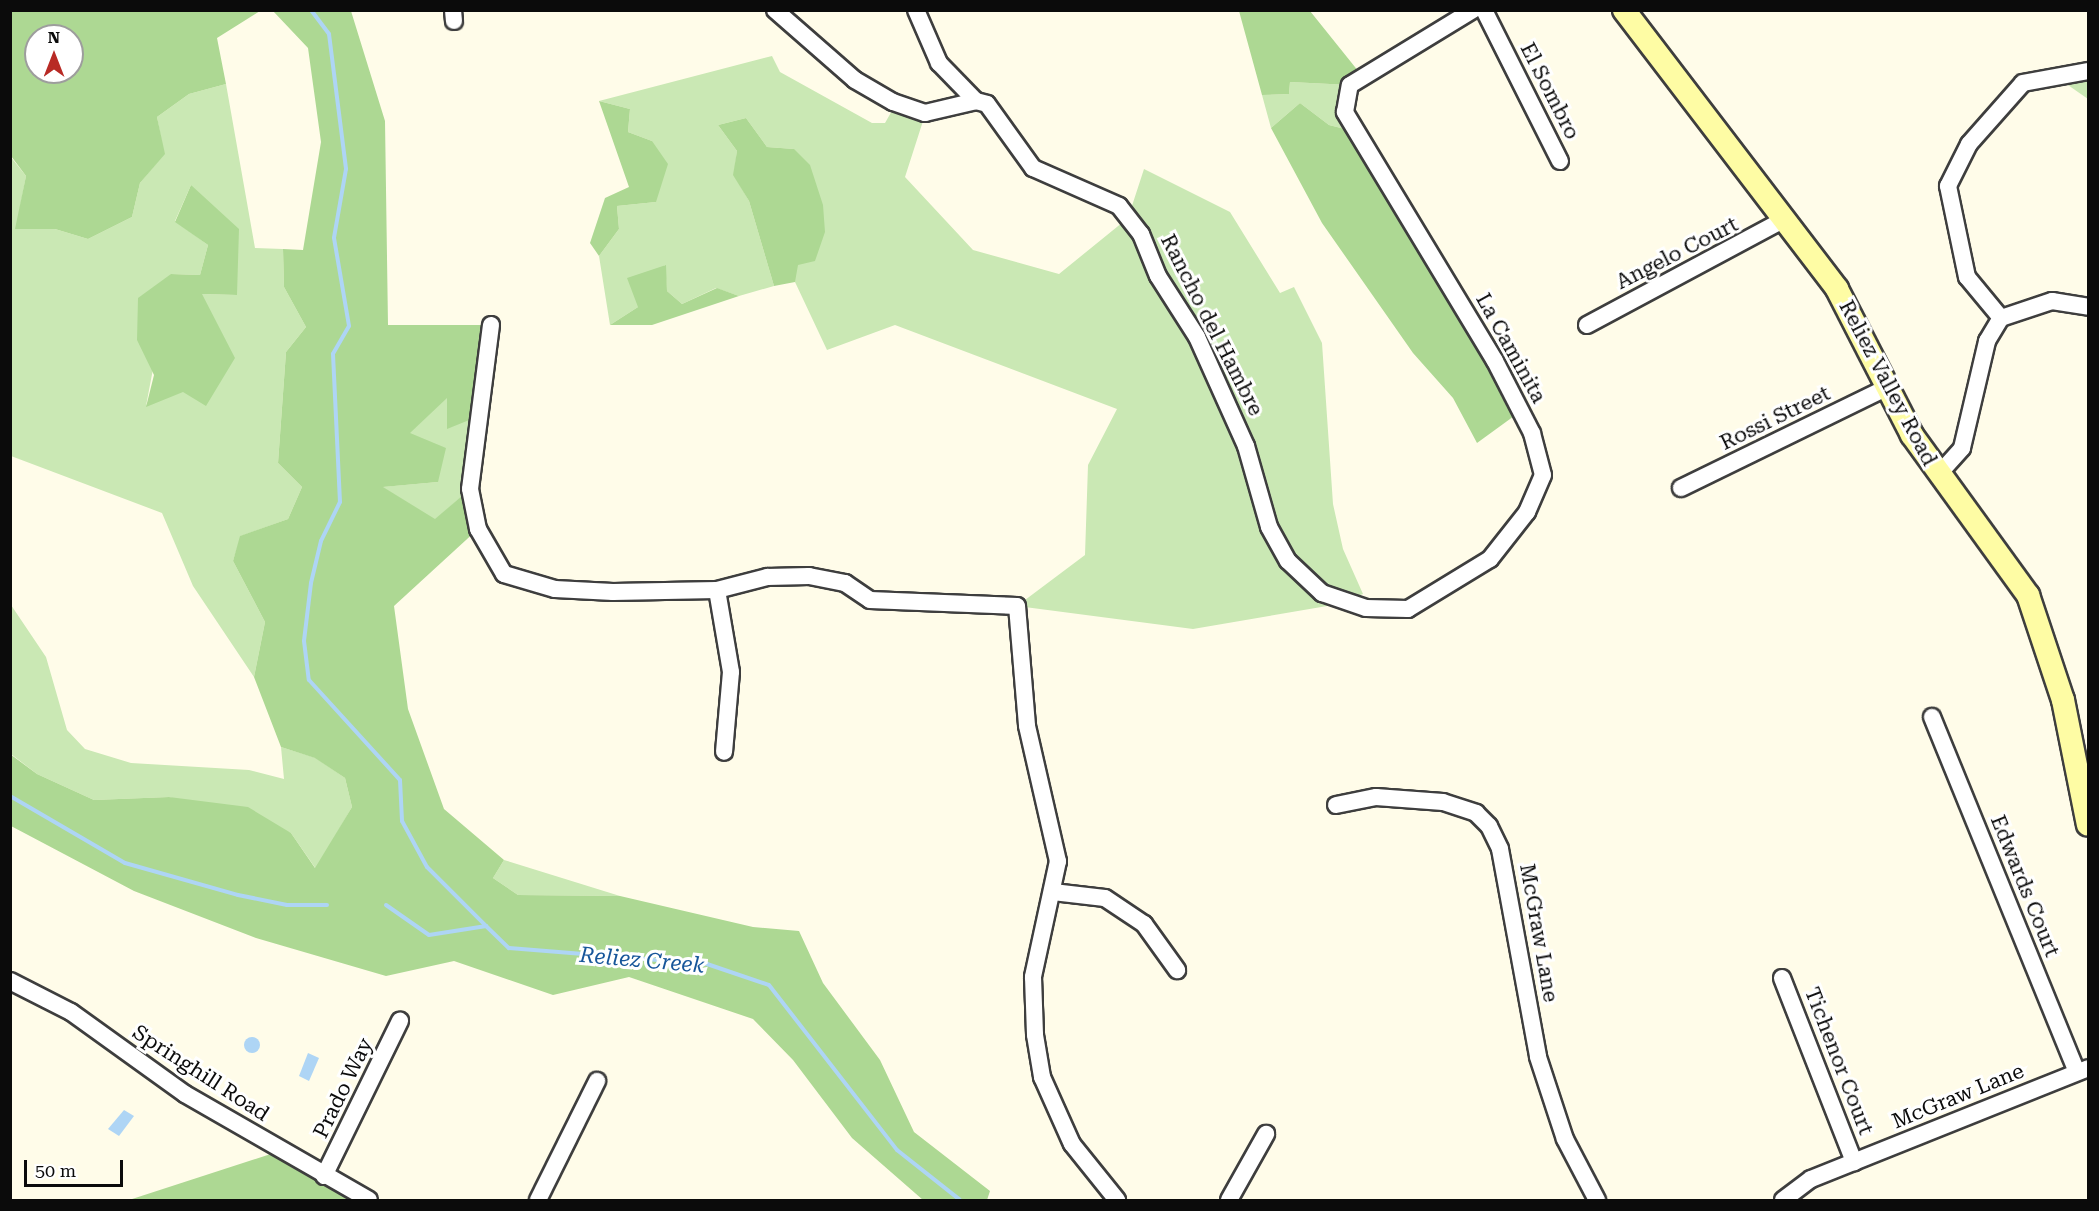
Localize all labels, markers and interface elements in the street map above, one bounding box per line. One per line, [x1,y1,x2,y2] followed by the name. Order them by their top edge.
[24,24,84,84] north arrow
[48,28,60,47] text: N
[1515,38,1585,144] street label: El Sombro
[1612,211,1742,295] street label: Angelo Court
[1155,230,1269,420] street label: Rancho del Hambre
[1471,289,1551,407] street label: La Caminita
[1834,296,1942,470] street label: Reliez Valley Road
[1716,381,1834,455] street label: Rossi Street
[1985,811,2065,961] street label: Edwards Court
[1514,862,1564,1004] street label: McGraw Lane
[578,941,706,979] water label: Reliez Creek
[1799,984,1879,1138] street label: Tichenor Court
[128,1019,274,1127] street label: Springhill Road
[308,1034,378,1142] street label: Prado Way
[1888,1058,2028,1134] street label: McGraw Lane
[27,1148,126,1186] scale bar
[35,1160,76,1181] text: 50 m

